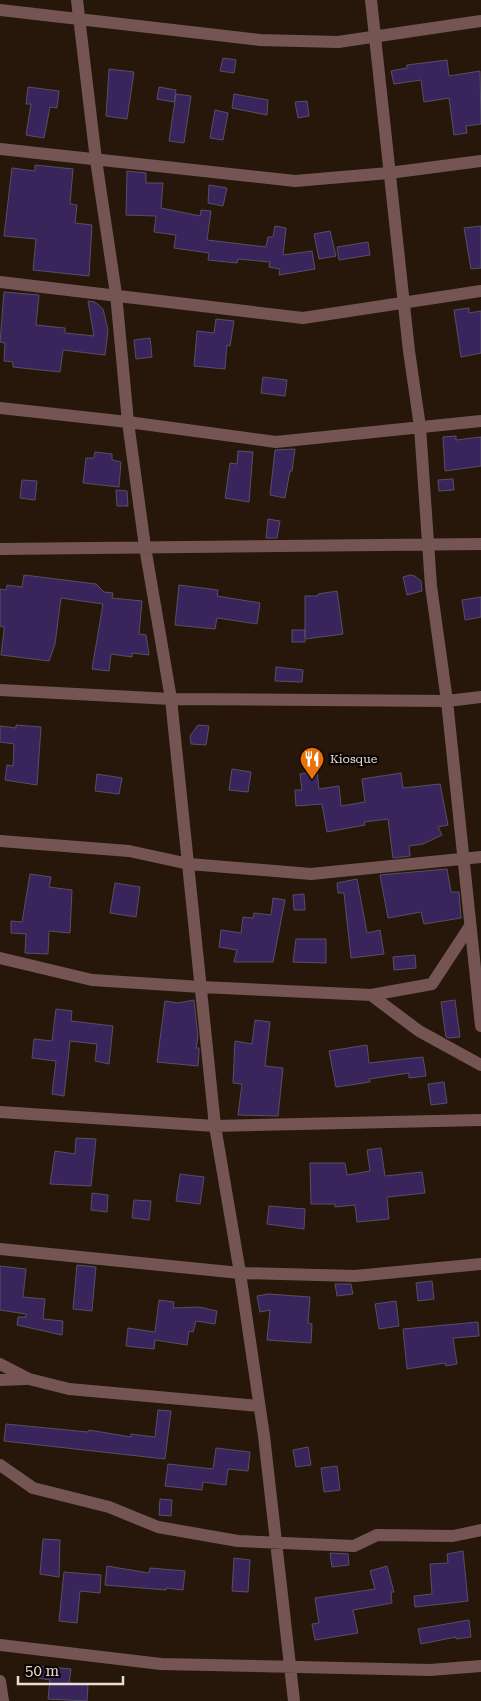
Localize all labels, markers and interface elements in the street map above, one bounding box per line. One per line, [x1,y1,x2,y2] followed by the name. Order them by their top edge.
[299,746,325,780] restaurant icon: Kiosque
[330,752,378,766] place label: Kiosque
[18,1654,122,1686] scale bar
[25,1662,60,1680] text: 50 m

